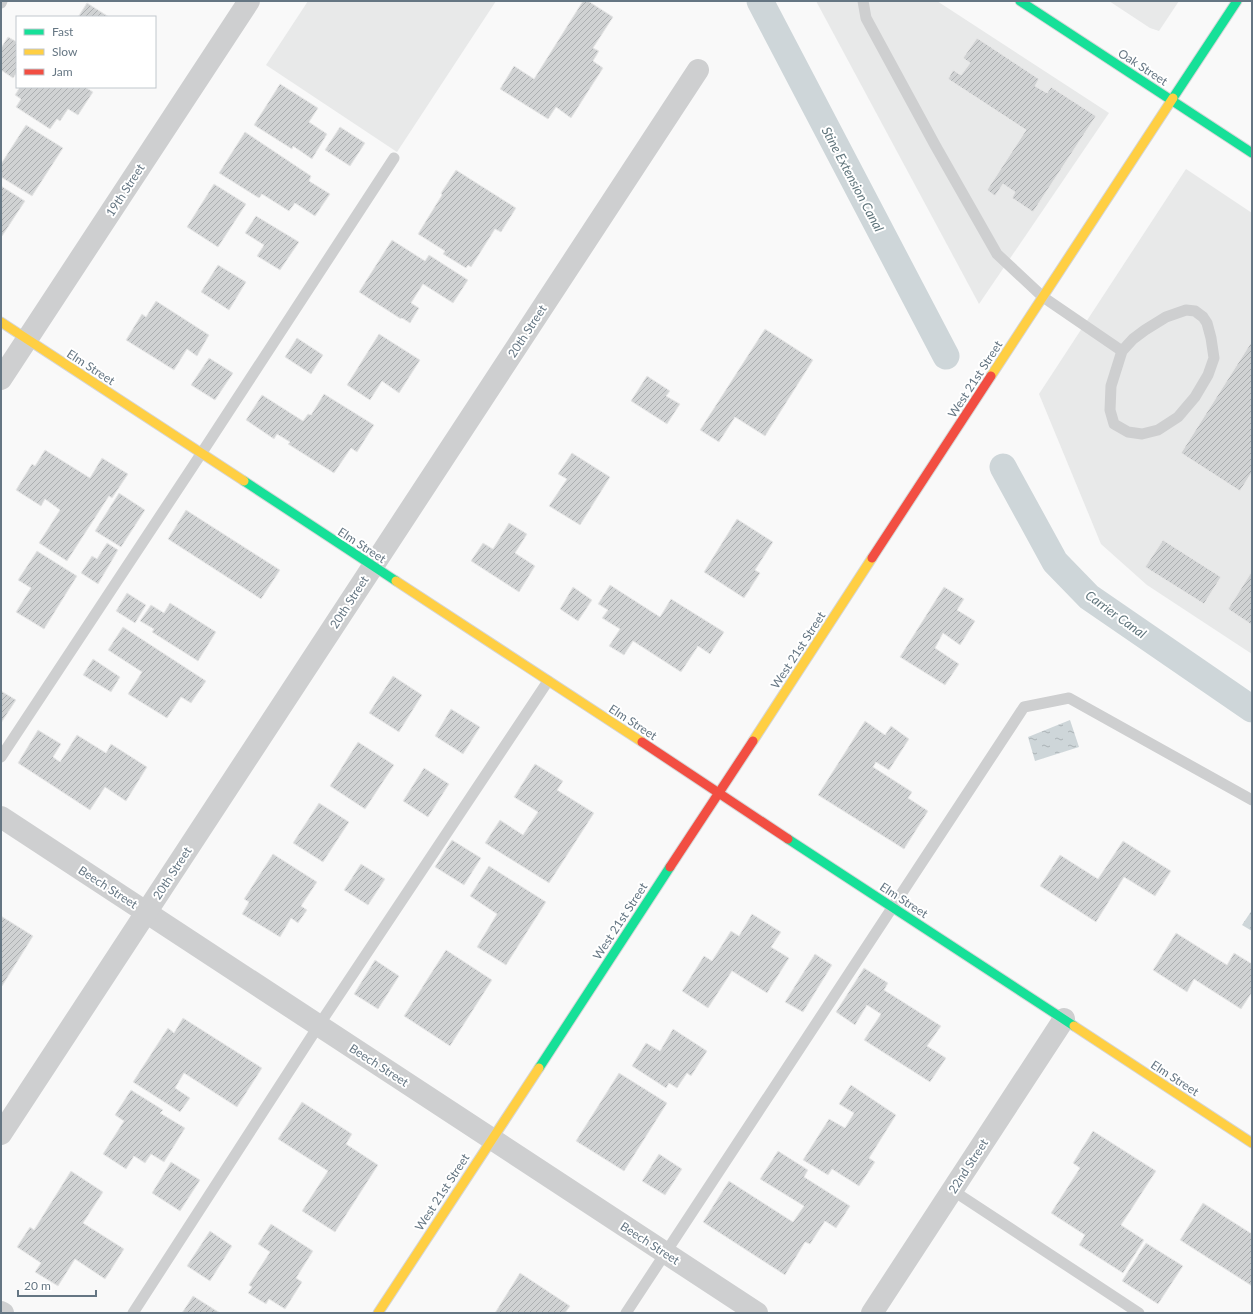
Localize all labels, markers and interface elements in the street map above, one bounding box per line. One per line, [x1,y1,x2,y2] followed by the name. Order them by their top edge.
[16,16,156,88] legend
[52,24,74,39] text: Fast
[52,44,78,59] text: Slow
[1115,45,1171,89] street label: Oak Street
[52,64,73,79] text: Jam
[819,124,887,234] water label: Stine Extension Canal
[102,160,148,219] street label: 19th Street
[504,301,550,360] street label: 20th Street
[945,337,1006,420] street label: West 21st Street
[64,346,118,388] street label: Elm Street
[335,524,389,566] street label: Elm Street
[326,572,372,631] street label: 20th Street
[1083,587,1150,641] water label: Carrier Canal
[768,608,829,691] street label: West 21st Street
[606,701,660,743] street label: Elm Street
[149,843,195,902] street label: 20th Street
[76,862,141,912] street label: Beech Street
[590,879,651,962] street label: West 21st Street
[877,879,931,921] street label: Elm Street
[347,1040,412,1090] street label: Beech Street
[1148,1057,1202,1099] street label: Elm Street
[945,1135,992,1196] street label: 22nd Street
[412,1150,473,1233] street label: West 21st Street
[618,1218,683,1268] street label: Beech Street
[18,1272,96,1298] scale bar
[24,1278,51,1293] text: 20 m

